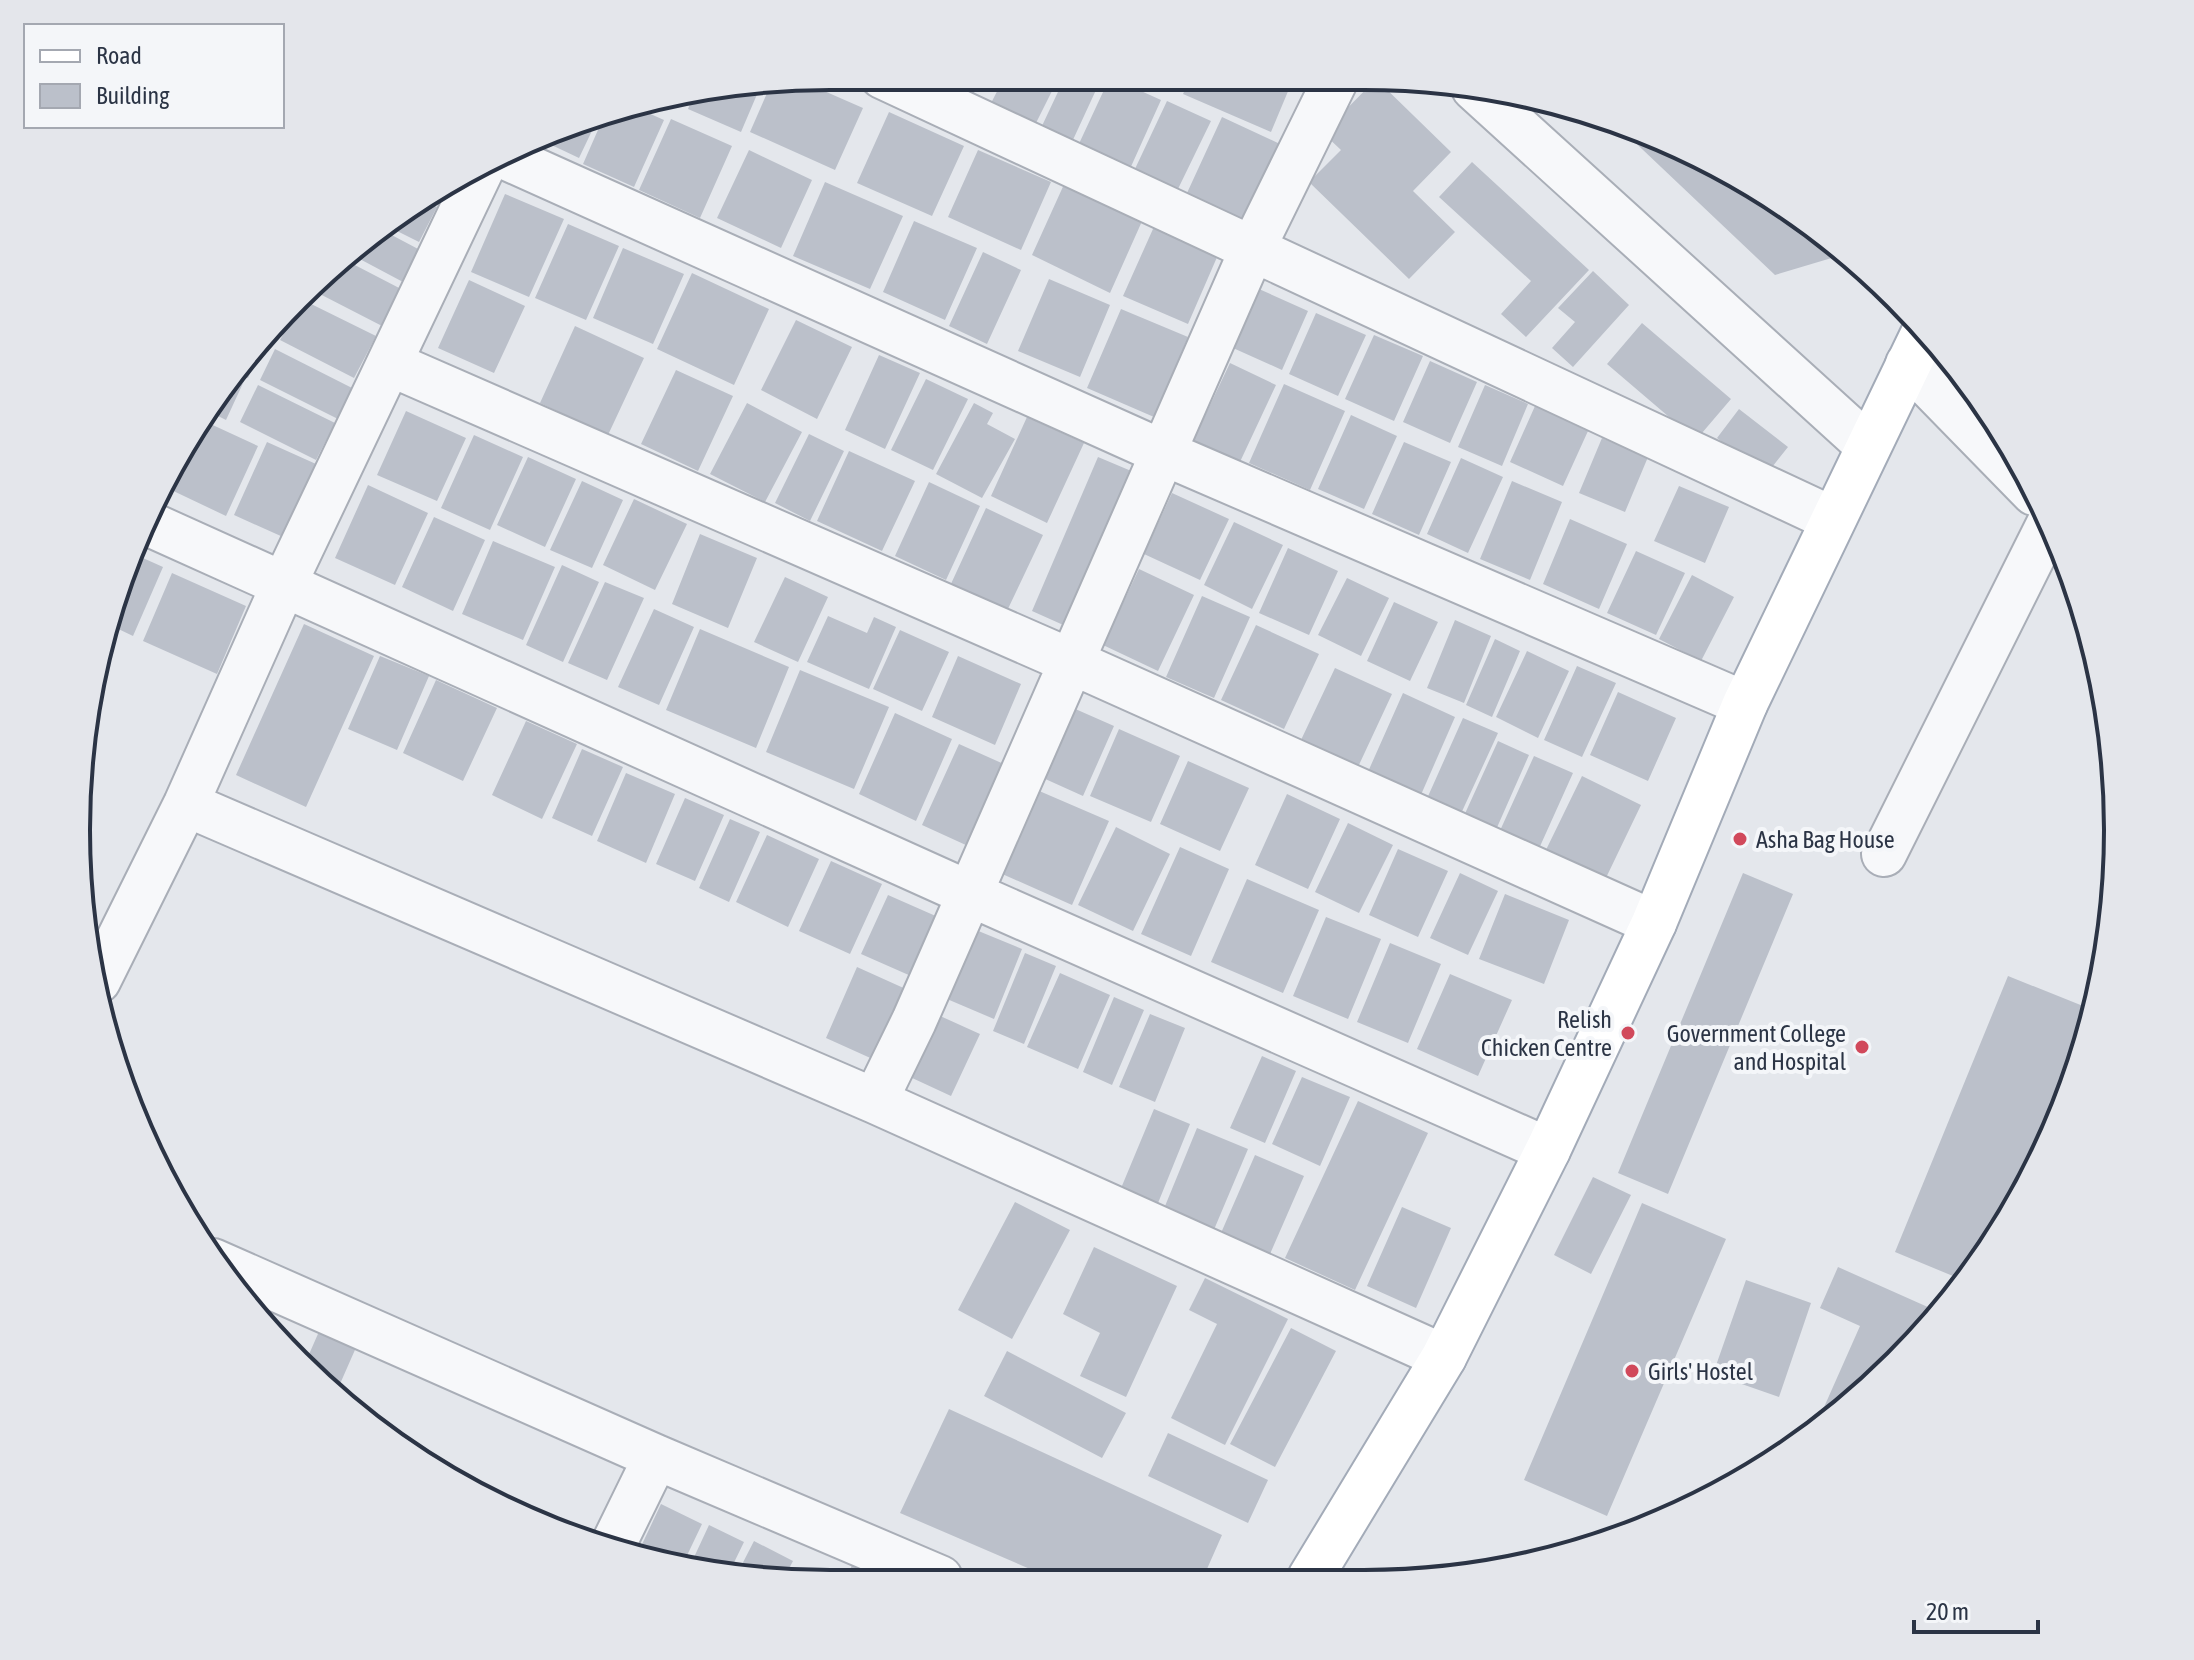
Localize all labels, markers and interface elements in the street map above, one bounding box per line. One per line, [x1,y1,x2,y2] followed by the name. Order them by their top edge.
[24,24,284,128] legend
[96,42,142,69] text: Road
[96,82,170,109] text: Building
[1756,826,1895,853] place label: Asha Bag House
[1731,830,1749,848] marker: Asha Bag House
[1481,1006,1612,1061] place label: Relish Chicken Centre
[1667,1020,1847,1075] place label: Government College and Hospital
[1619,1024,1637,1042] marker: Relish Chicken Centre
[1853,1038,1871,1056] marker: Government College and Hospital
[1648,1358,1754,1385] place label: Girls' Hostel
[1623,1362,1641,1380] marker: Girls' Hostel
[1914,1584,2038,1634] scale bar
[1926,1598,1969,1625] text: 20 m

